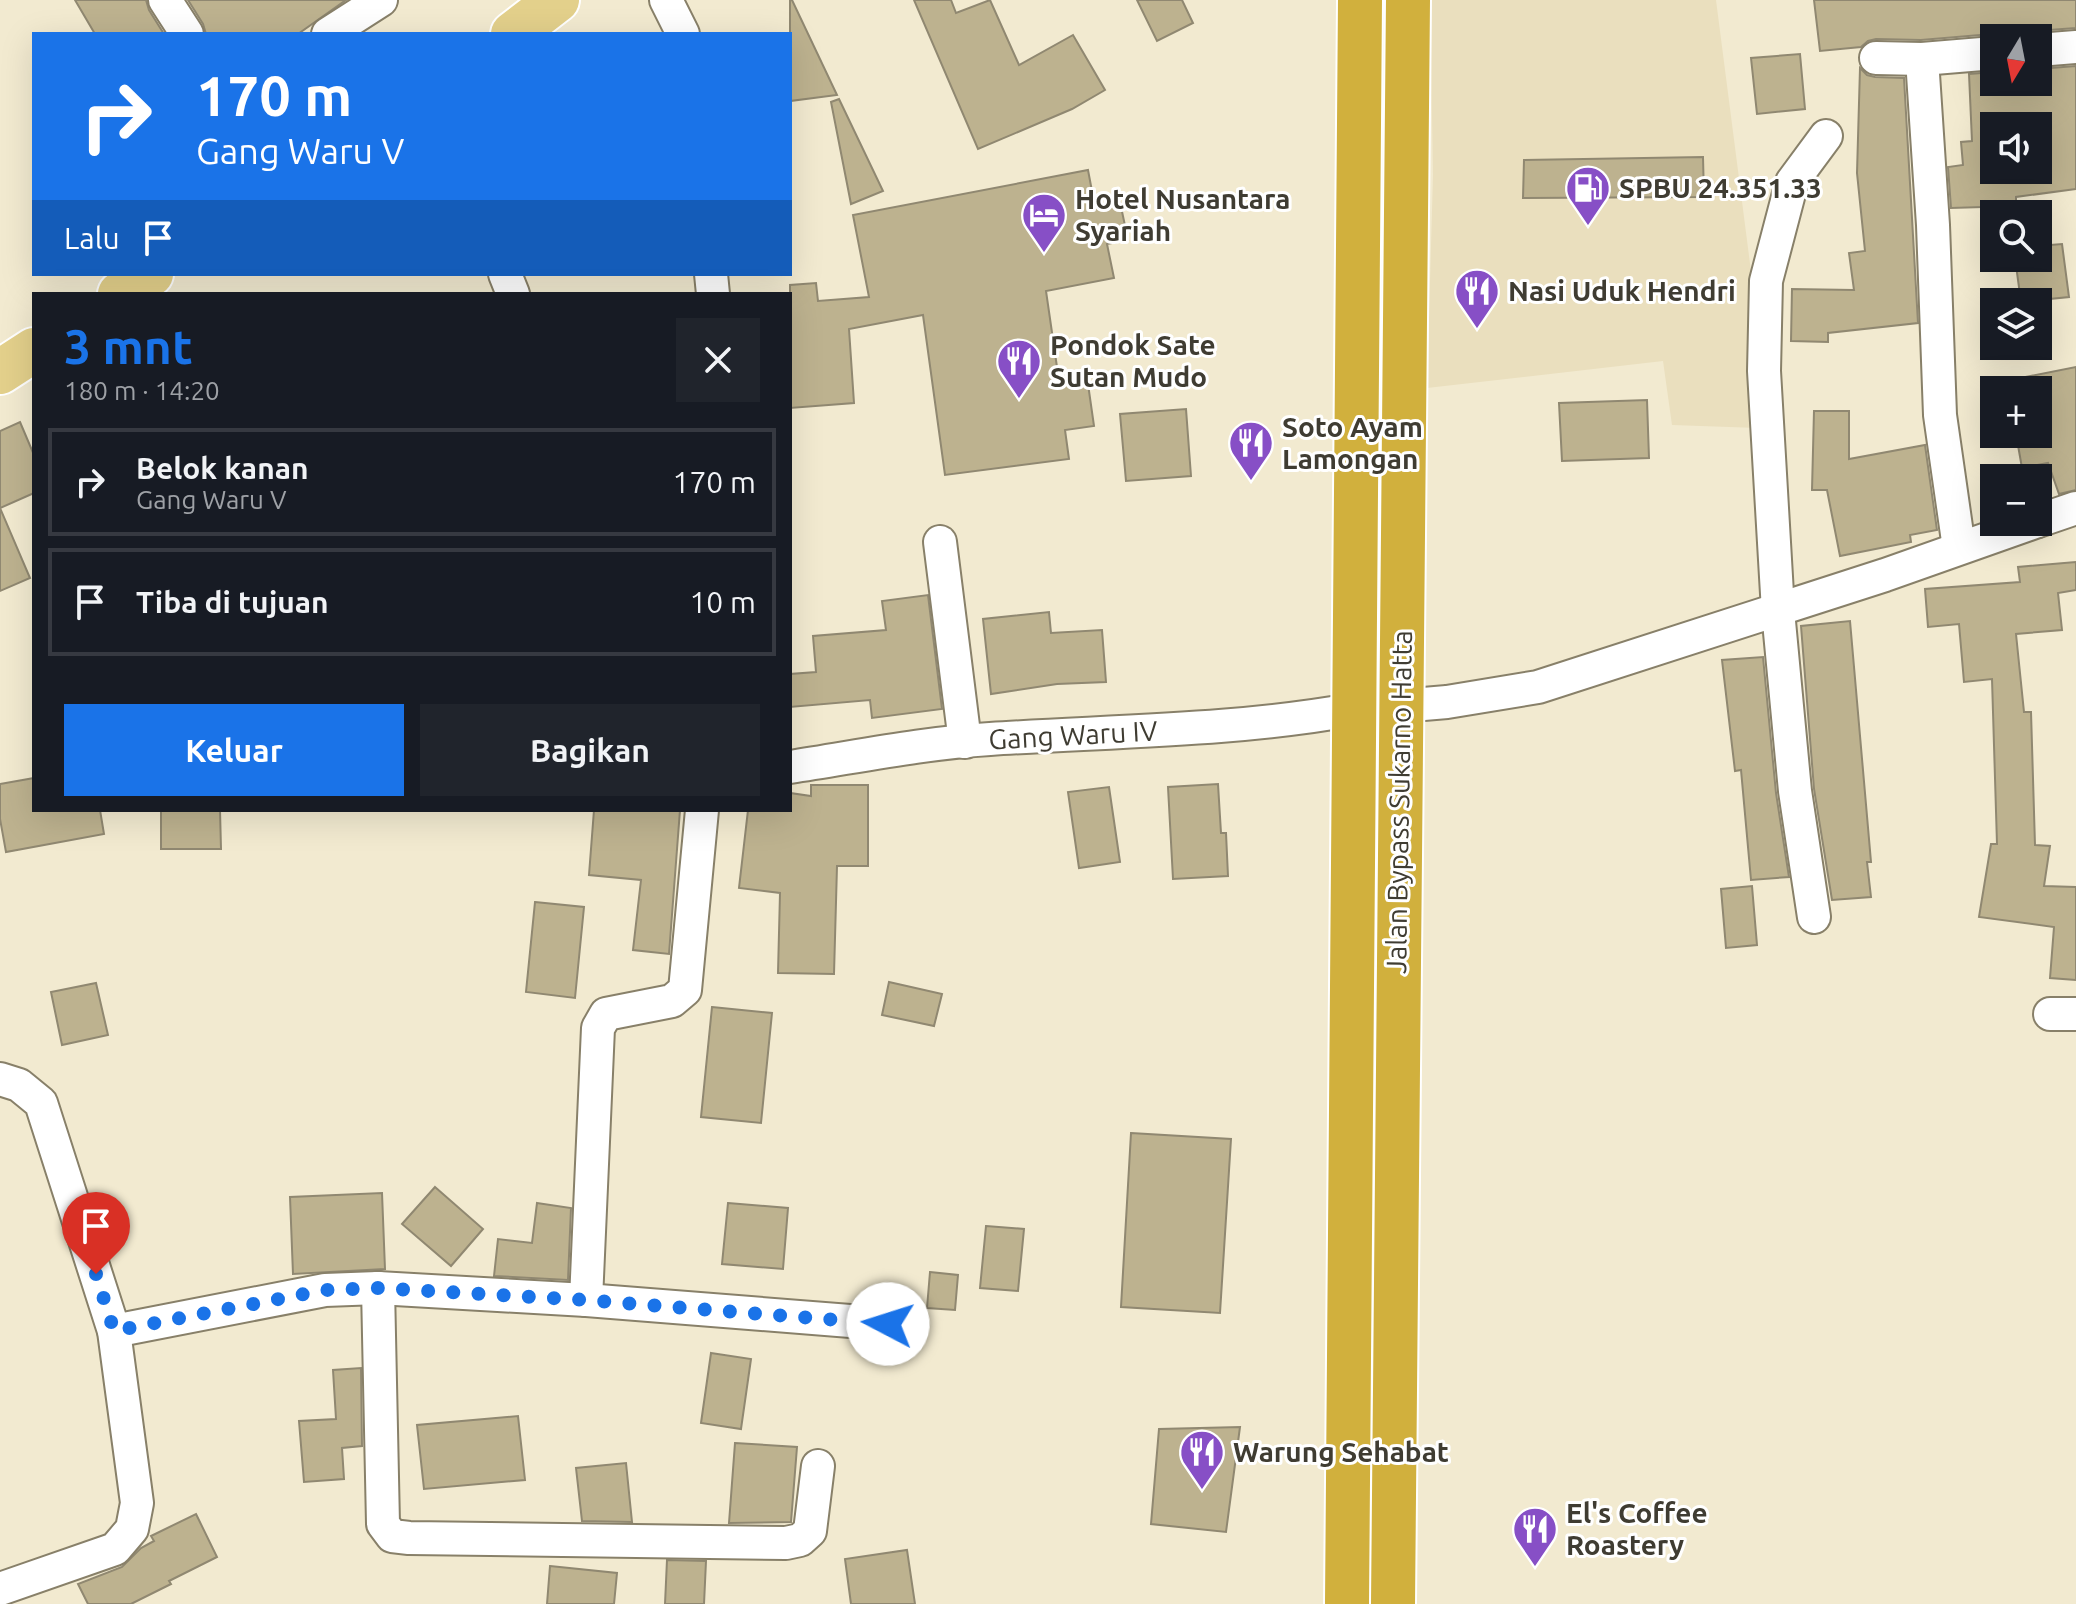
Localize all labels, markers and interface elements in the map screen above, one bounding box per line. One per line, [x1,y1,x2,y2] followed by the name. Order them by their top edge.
[1980,24,2052,96] north arrow
[1980,24,2052,536] map controls
[64,64,168,168] icon: right
[196,64,352,127] text: 170 m
[1980,112,2052,184] button: sound
[196,130,404,171] text: Gang Waru V
[1564,164,1612,227] fuel station icon: SPBU 24.351.33
[1619,172,1822,203] place label: SPBU 24.351.33
[1075,183,1290,246] place label: Hotel Nusantara Syariah
[1020,191,1068,254] hotel icon: Hotel Nusantara Syariah
[1980,200,2052,272] button: search
[136,216,180,260] icon: arrive
[64,221,120,255] text: Lalu
[1453,267,1501,330] restaurant icon: Nasi Uduk Hendri
[1508,275,1736,306] place label: Nasi Uduk Hendri
[1980,288,2052,360] button: layers
[676,318,760,402] button: close
[64,319,193,373] text: 3 mnt
[1050,329,1216,392] place label: Pondok Sate Sutan Mudo
[995,337,1043,400] restaurant icon: Pondok Sate Sutan Mudo
[64,376,220,405] text: 180 m · 14:20
[1980,376,2052,448] button: +
[1282,411,1423,474] place label: Soto Ayam Lamongan
[1227,419,1275,482] restaurant icon: Soto Ayam Lamongan
[136,451,309,485] text: Belok kanan
[68,460,112,504] icon: right
[1980,464,2052,536] button: −
[672,465,756,499] text: 170 m
[136,485,286,514] text: Gang Waru V
[68,580,112,624] icon: arrive
[136,585,329,619] text: Tiba di tujuan
[689,585,756,619] text: 10 m
[1380,630,1417,974] street label: Jalan Bypass Sukarno Hatta
[64,704,404,796] button: Keluar
[420,704,760,796] button: Bagikan
[988,715,1158,754] street label: Gang Waru IV
[62,1192,130,1274] pin
[74,1204,118,1248] icon: arrive
[846,1282,930,1366] position arrow
[1178,1428,1226,1491] restaurant icon: Warung Sehabat
[1233,1436,1449,1467] place label: Warung Sehabat
[1566,1497,1708,1560] place label: El's Coffee Roastery
[1511,1505,1559,1568] restaurant icon: El's Coffee Roastery

